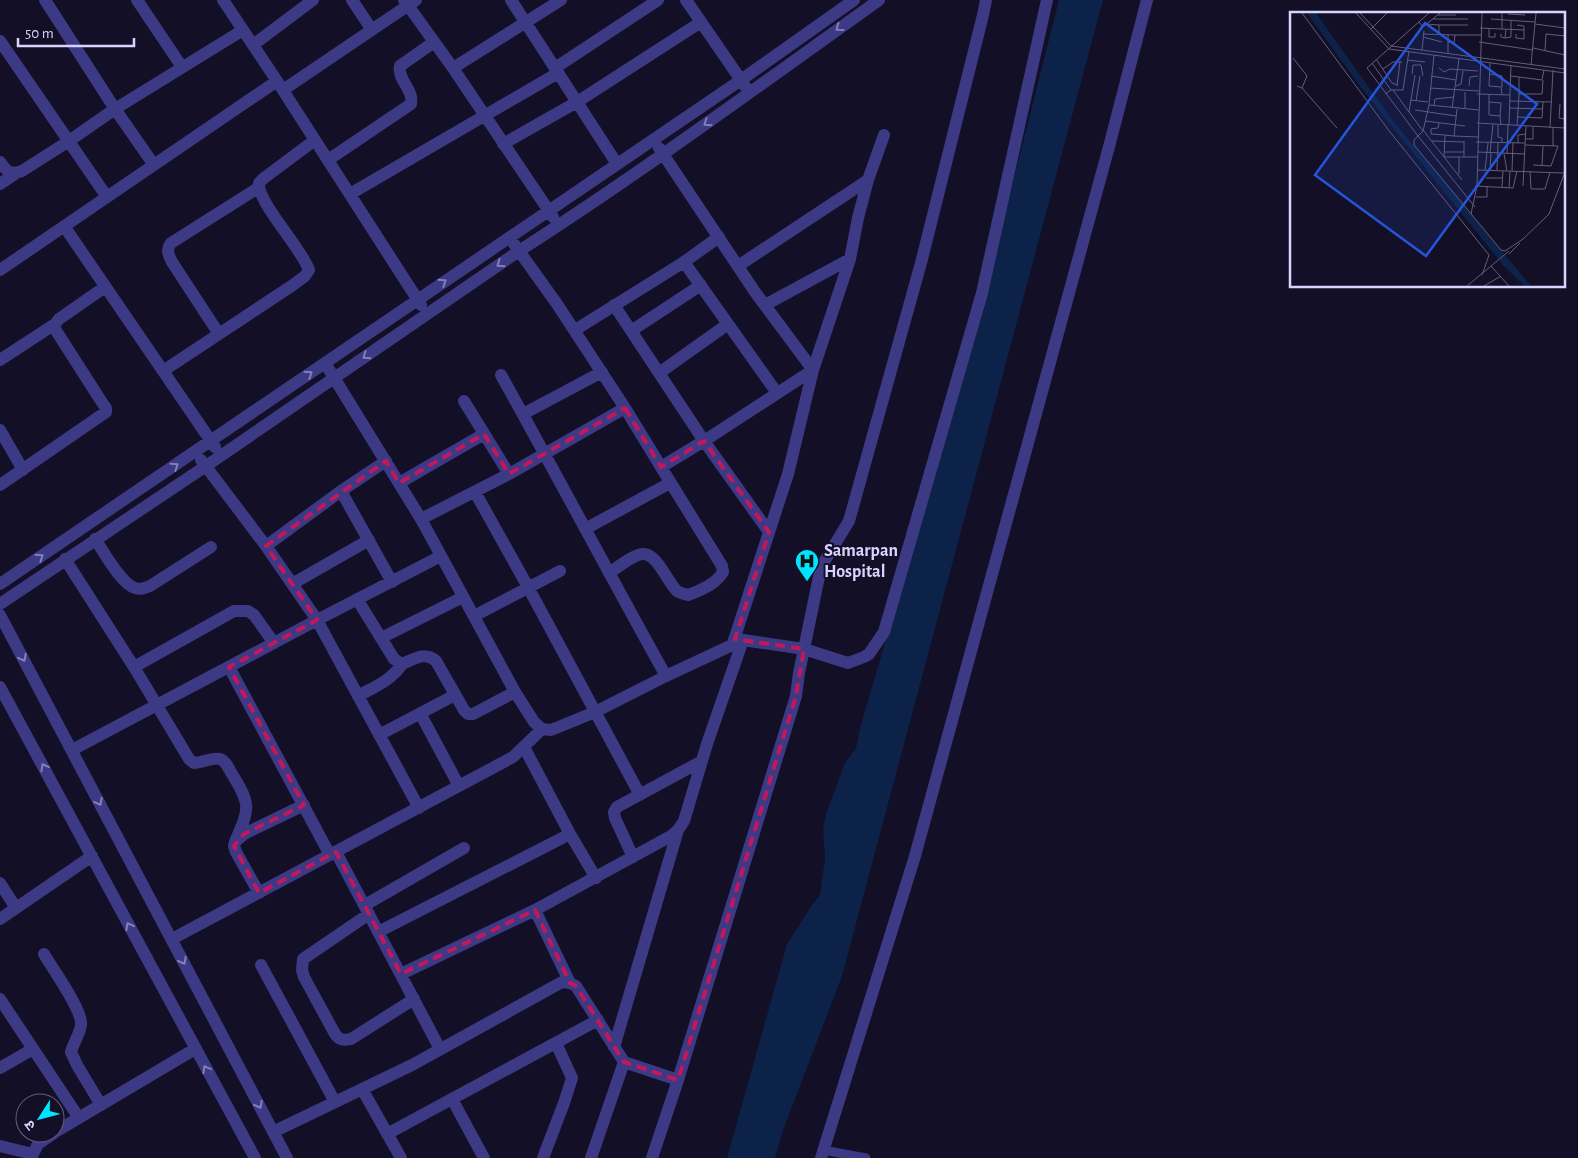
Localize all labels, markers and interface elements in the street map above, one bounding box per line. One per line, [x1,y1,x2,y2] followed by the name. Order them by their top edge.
[1290,12,1566,288] inset map
[18,15,134,47] scale bar
[836,23,845,31] one-way arrow
[25,26,54,41] text: 50 m
[703,117,712,126] one-way arrow
[496,257,505,267] one-way arrow
[438,279,447,289] one-way arrow
[363,350,372,359] one-way arrow
[303,371,313,380] one-way arrow
[169,463,179,472] one-way arrow
[824,542,898,581] place label: Samarpan Hospital
[794,548,820,582] hospital icon: Samarpan Hospital
[35,554,44,563] one-way arrow
[17,653,27,662] one-way arrow
[40,764,50,773] one-way arrow
[93,797,103,806] one-way arrow
[125,922,135,931] one-way arrow
[177,956,187,965] one-way arrow
[202,1066,212,1075] one-way arrow
[15,1093,65,1143] north arrow
[253,1100,263,1109] one-way arrow
[22,1117,38,1132] text: उ

